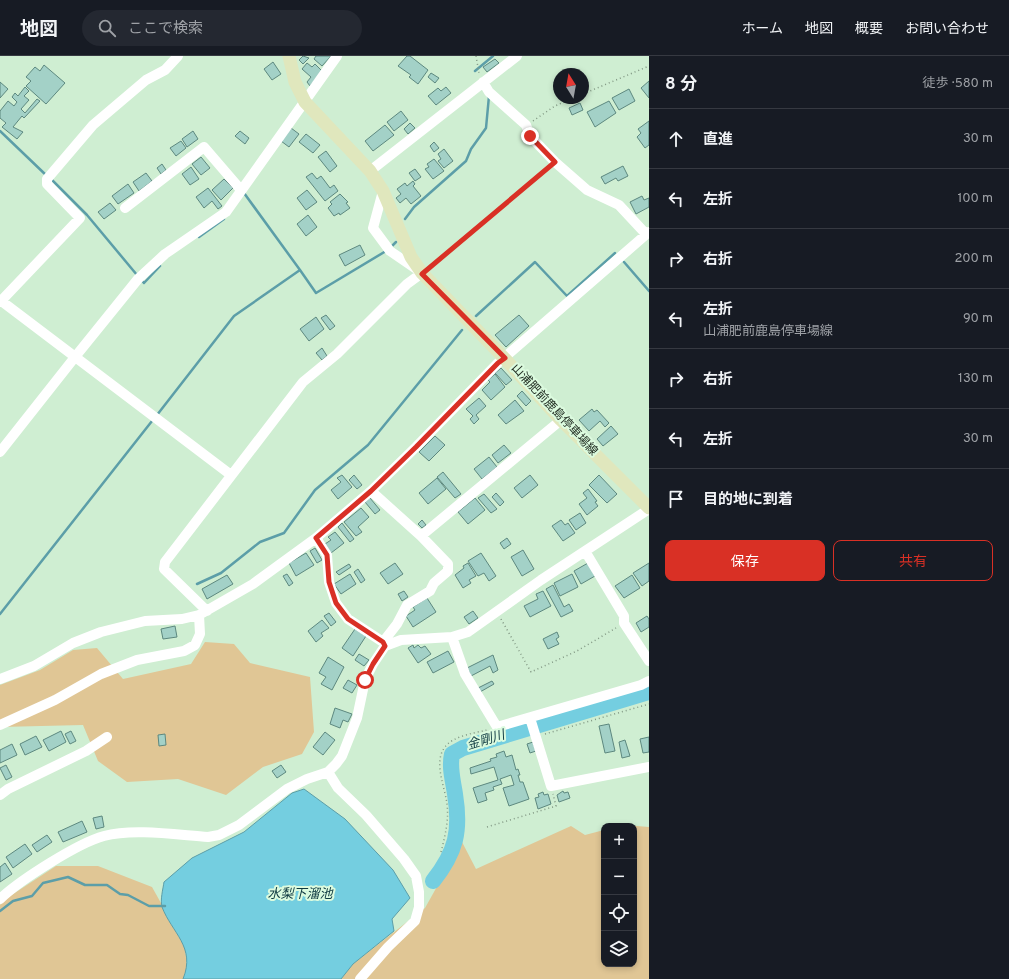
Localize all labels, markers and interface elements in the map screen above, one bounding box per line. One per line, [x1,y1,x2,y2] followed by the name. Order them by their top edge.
[82,10,362,46] search box
[96,17,118,39] icon: search
[20,18,58,42] text: 地図
[128,20,203,39] text: ここで検索
[741,21,783,38] text: ホーム
[805,21,833,38] text: 地図
[855,21,883,38] text: 概要
[905,21,989,38] text: お問い合わせ
[553,68,589,104] north arrow
[665,74,697,96] text: 8 分
[923,76,993,92] text: 徒歩 · 580 m
[521,127,539,145] route end
[665,128,687,150] icon: ahead
[703,131,733,150] text: 直進
[963,131,993,147] text: 30 m
[665,188,687,210] icon: left
[703,191,733,210] text: 左折
[957,191,993,207] text: 100 m
[665,248,687,270] icon: right
[703,251,733,270] text: 右折
[954,251,993,267] text: 200 m
[703,301,733,320] text: 左折
[665,308,687,330] icon: left
[963,311,993,327] text: 90 m
[703,324,833,340] text: 山浦肥前鹿島停車場線
[507,361,601,459] street label: 山浦肥前鹿島停車場線
[665,368,687,390] icon: right
[703,371,733,390] text: 右折
[958,371,993,387] text: 130 m
[665,428,687,450] icon: left
[703,431,733,450] text: 左折
[963,431,993,447] text: 30 m
[665,488,687,510] icon: arrive
[703,491,793,510] text: 目的地に到着
[665,540,825,581] button: 保存
[833,540,993,581] button: 共有
[356,671,374,689] route start
[465,727,509,754] water label: 金剛川
[601,823,637,967] map controls
[601,823,637,859] button: +
[601,859,637,895] button: −
[267,887,334,903] water label: 水梨下溜池
[601,895,637,931] button: locate
[601,931,637,967] button: layers

